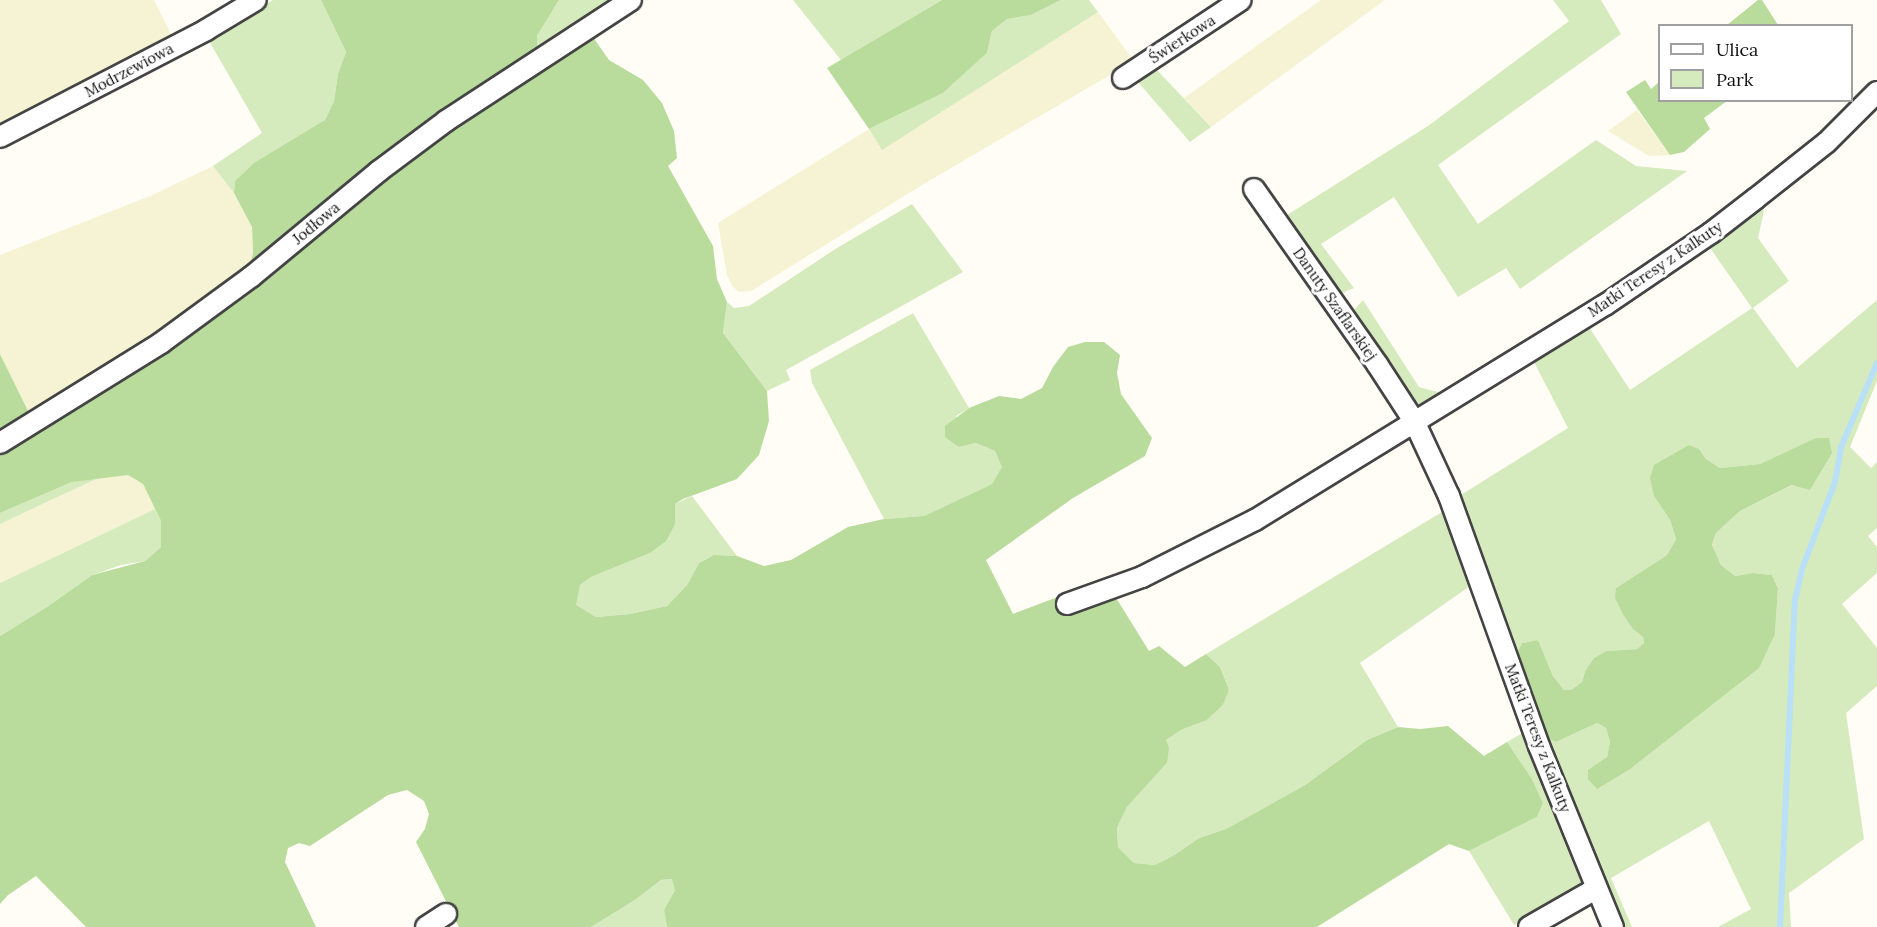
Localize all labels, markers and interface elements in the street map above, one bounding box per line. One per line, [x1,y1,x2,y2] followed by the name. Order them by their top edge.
[1145,11,1219,67] street label: Świerkowa
[1658,24,1853,102] legend
[1716,38,1758,61] text: Ulica
[82,39,176,101] street label: Modrzewiowa
[1716,68,1753,91] text: Park
[289,198,343,248] street label: Jodłowa
[1584,217,1726,321] street label: Matki Teresy z Kalkuty
[1289,244,1381,364] street label: Danuty Szaflarskiej
[1501,661,1575,815] street label: Matki Teresy z Kalkuty

